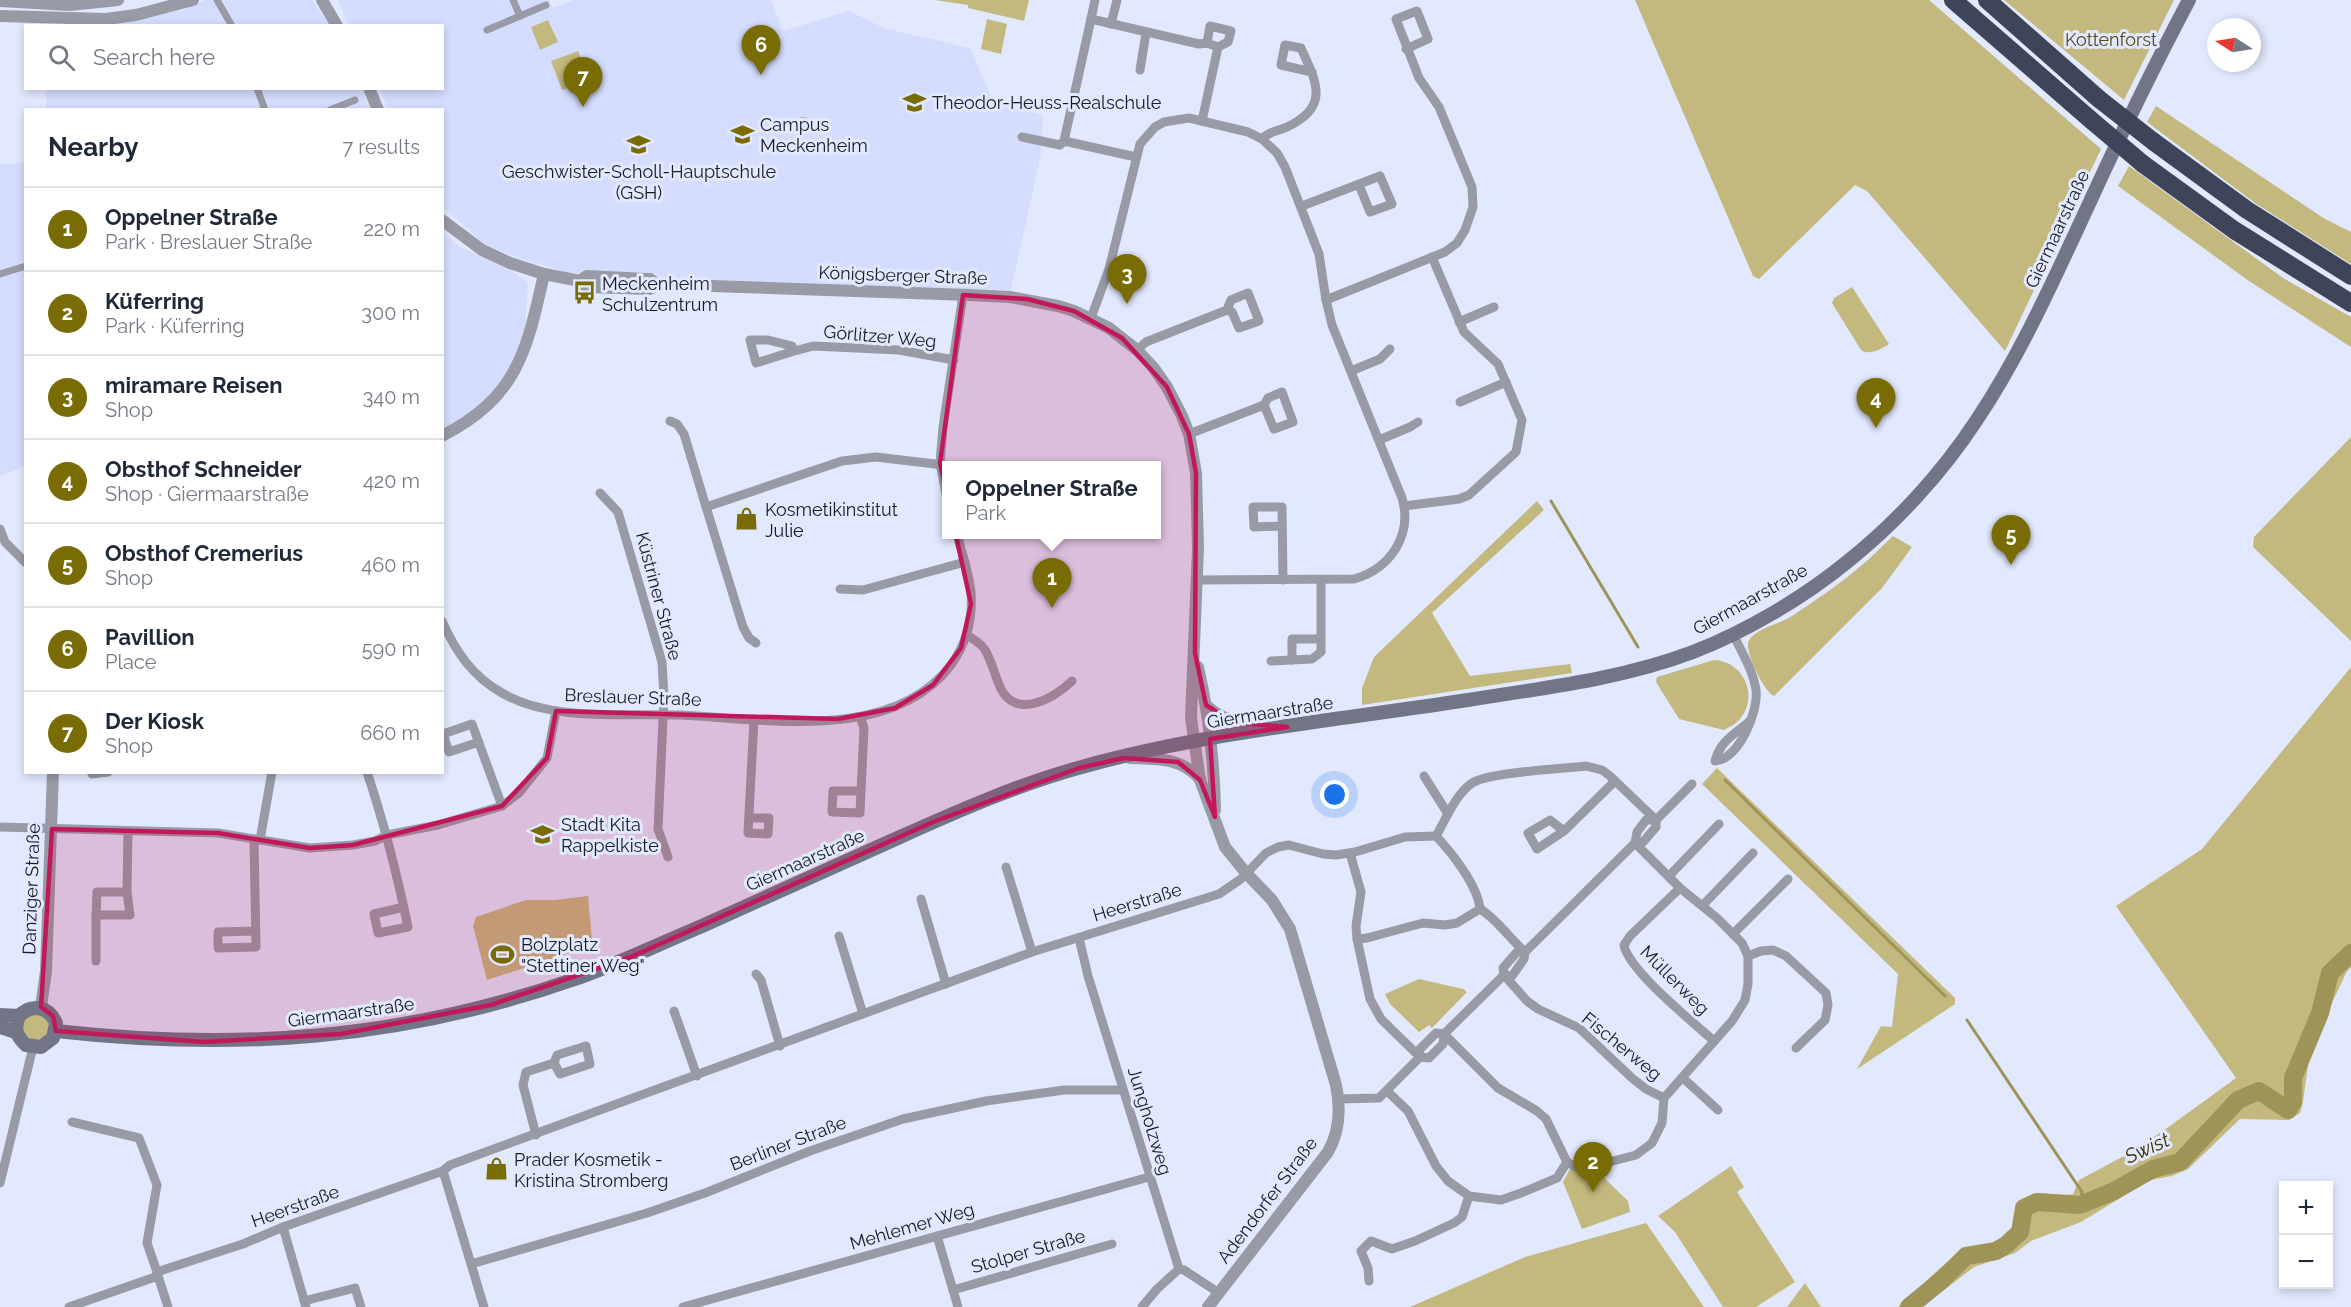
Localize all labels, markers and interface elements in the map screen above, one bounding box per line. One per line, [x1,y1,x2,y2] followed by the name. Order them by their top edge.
[2207,18,2261,72] north arrow
[24,24,444,90] search box
[742,26,780,75] pin: 6
[2065,29,2157,50] park label: Kottenforst
[45,41,78,74] icon: search
[93,44,215,70] text: Search here
[564,57,602,107] pin: 7
[901,89,927,115] school or university icon: Theodor-Heuss-Realschule
[932,92,1162,113] place label: Theodor-Heuss-Realschule
[760,114,868,156] place label: Campus Meckenheim
[729,121,755,147] school or university icon: Campus Meckenheim
[48,132,138,162] text: Nearby
[626,132,652,158] school or university icon: Geschwister-Scholl-Hauptschule (GSH)
[342,135,420,159] text: 7 results
[502,161,777,203] place label: Geschwister-Scholl-Hauptschule (GSH)
[2021,166,2094,291] street label: Giermaarstraße
[105,204,278,230] text: Oppelner Straße
[63,217,72,241] text: 1
[363,217,420,241] text: 220 m
[105,230,312,254] text: Park · Breslauer Straße
[1108,254,1146,304] pin: 3
[818,262,988,288] street label: Königsberger Straße
[602,273,718,315] place label: Meckenheim Schulzentrum
[571,280,597,306] bus stop icon: Meckenheim Schulzentrum
[105,288,204,314] text: Küferring
[62,301,73,325] text: 2
[361,301,420,325] text: 300 m
[105,314,245,338] text: Park · Küferring
[823,321,937,351] street label: Görlitzer Weg
[105,372,282,398] text: miramare Reisen
[1856,378,1896,428] pin: 4
[62,385,73,409] text: 3
[363,385,420,409] text: 340 m
[105,398,153,422] text: Shop
[105,456,301,482] text: Obsthof Schneider
[942,461,1161,539] popup
[62,469,73,493] text: 4
[363,469,420,493] text: 420 m
[965,475,1138,501] text: Oppelner Straße
[105,482,309,506] text: Shop · Giermaarstraße
[765,499,898,541] place label: Kosmetikinstitut Julie
[965,501,1006,525] text: Park
[734,506,760,532] shop icon: Kosmetikinstitut Julie
[1992,516,2030,565] pin: 5
[632,530,686,663] street label: Küstriner Straße
[105,540,303,566] text: Obsthof Cremerius
[62,553,73,577] text: 5
[361,553,420,577] text: 460 m
[1032,558,1072,608] pin: 1
[1689,559,1811,639] street label: Giermaarstraße
[105,566,153,590] text: Shop
[105,624,195,650] text: Pavillion
[61,637,74,661] text: 6
[362,637,420,661] text: 590 m
[105,650,156,674] text: Place
[564,684,702,710] street label: Breslauer Straße
[1205,692,1335,732] street label: Giermaarstraße
[105,708,204,734] text: Der Kiosk
[62,721,73,745] text: 7
[360,721,420,745] text: 660 m
[105,734,153,758] text: Shop
[1320,780,1349,809] your location
[561,814,659,856] place label: Stadt Kita Rappelkiste
[530,821,556,847] school or university icon: Stadt Kita Rappelkiste
[18,823,44,955] street label: Danziger Straße
[742,824,868,896] street label: Giermaarstraße
[1090,878,1184,925] street label: Heerstraße
[521,934,645,976] place label: Bolzplatz "Stettiner Weg"
[490,941,516,967] sports icon: Bolzplatz "Stettiner Weg"
[1636,941,1714,1019] street label: Müllerweg
[286,993,416,1031] street label: Giermaarstraße
[1578,1007,1666,1085] street label: Fischerweg
[1124,1064,1176,1178] street label: Jungholzweg
[727,1111,849,1175] street label: Berliner Straße
[2120,1127,2174,1169] water label: Swist
[1213,1132,1322,1267] street label: Adendorfer Straße
[1574,1142,1612,1192] pin: 2
[514,1149,668,1191] place label: Prader Kosmetik - Kristina Stromberg
[483,1156,509,1182] shop icon: Prader Kosmetik - Kristina Stromberg
[248,1180,342,1232] street label: Heerstraße
[2279,1181,2333,1289] map controls
[2279,1181,2333,1235] button: +
[847,1198,977,1254] street label: Mehlemer Weg
[968,1225,1088,1277] street label: Stolper Straße
[2279,1235,2333,1289] button: −

